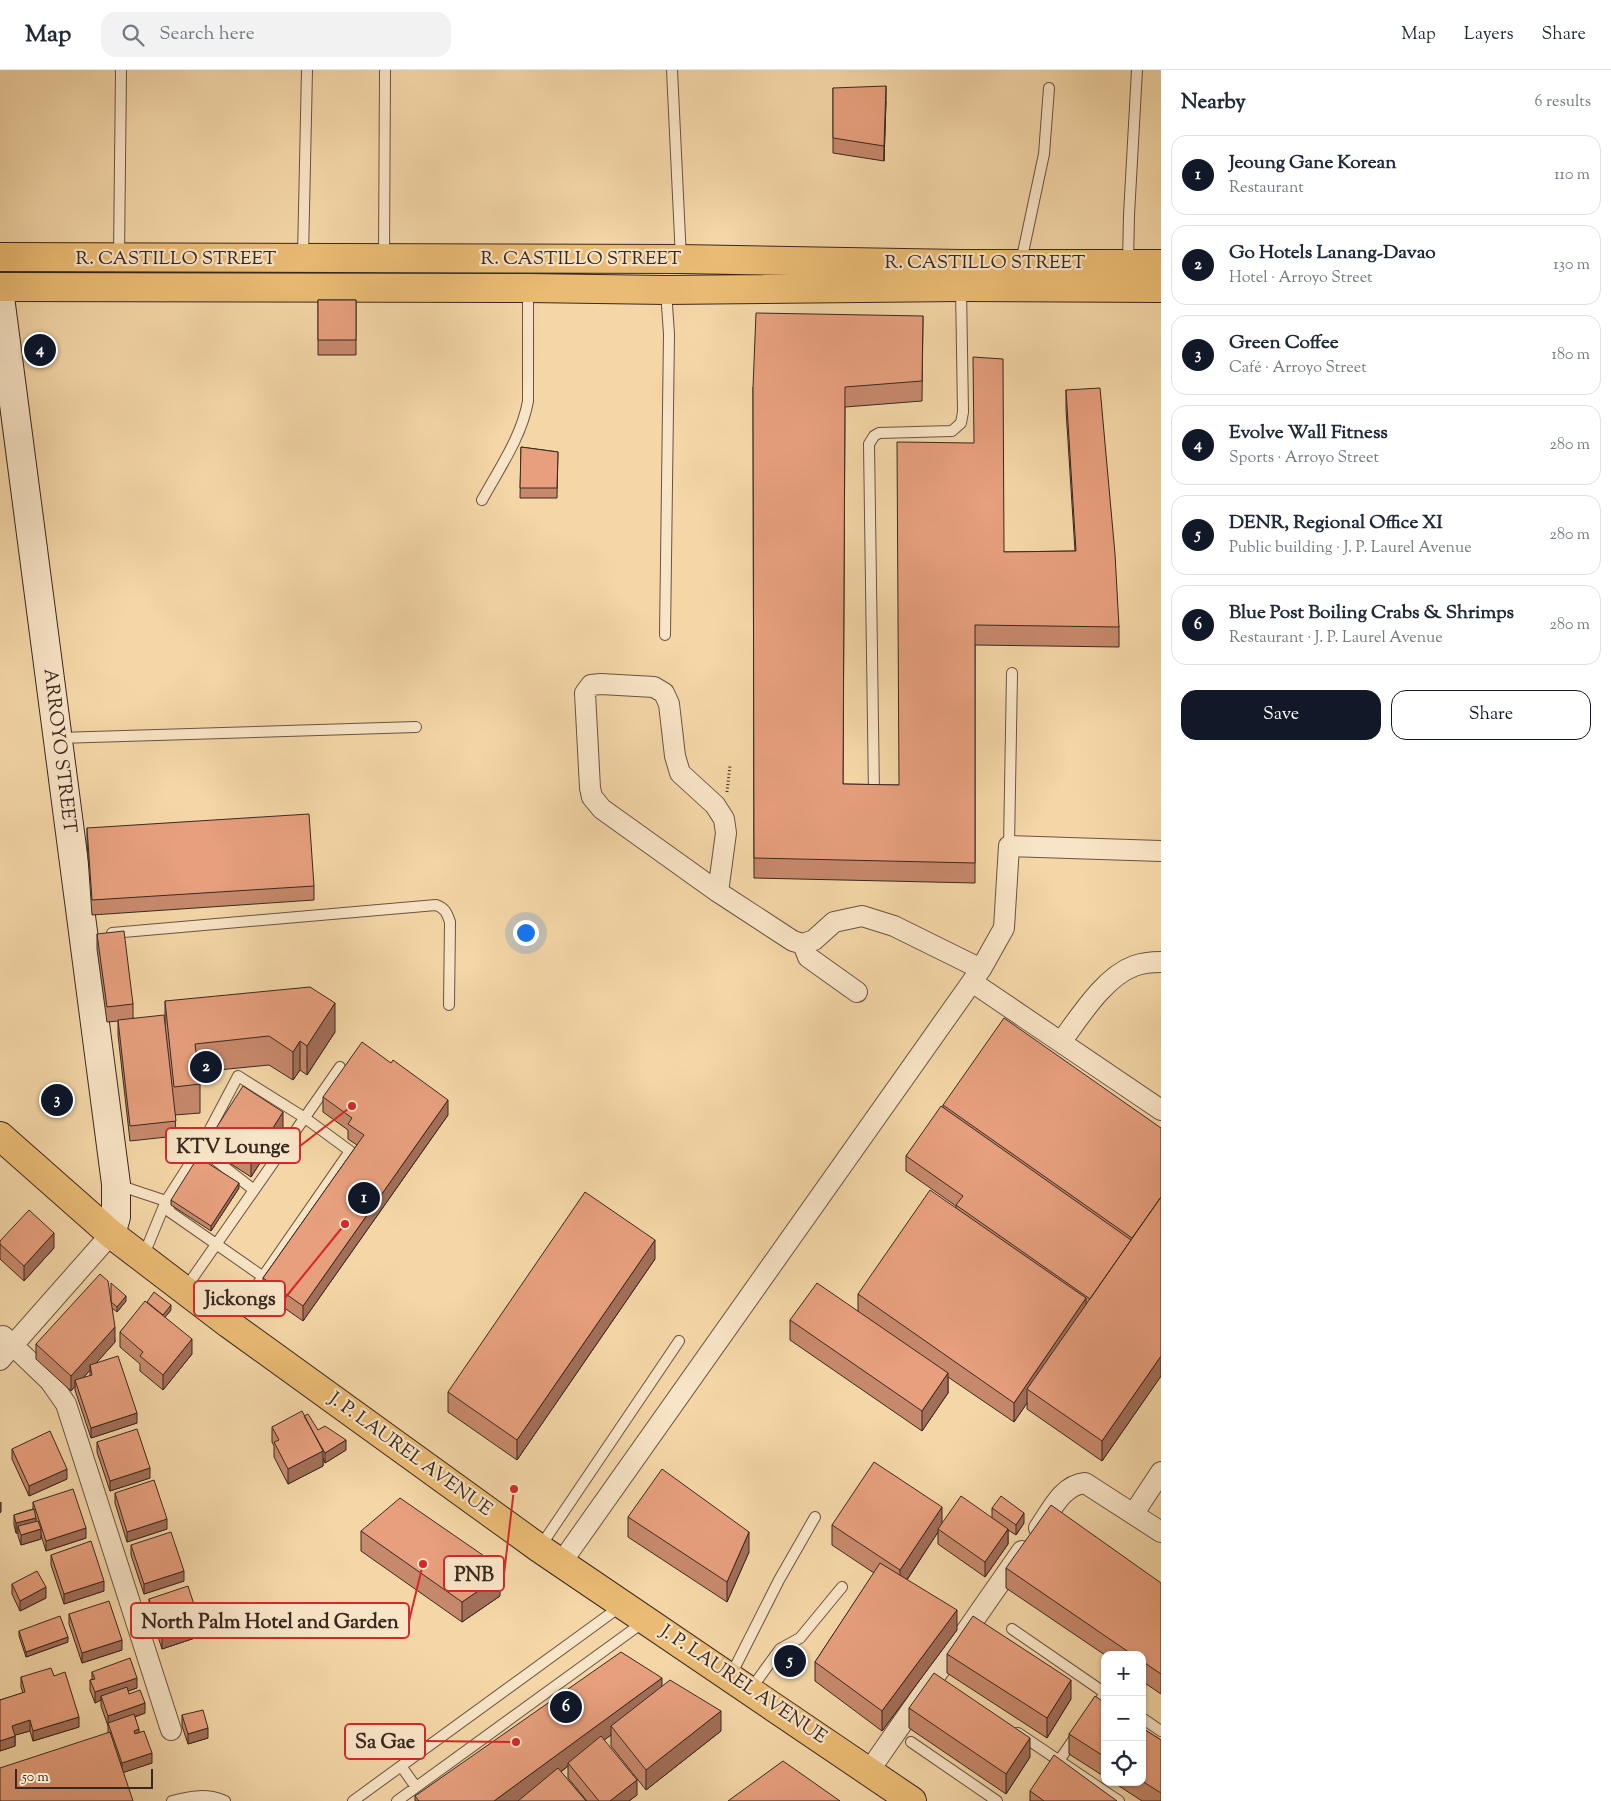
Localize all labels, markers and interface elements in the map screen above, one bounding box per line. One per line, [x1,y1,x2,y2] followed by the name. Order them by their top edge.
[101,12,451,57] search box
[25,18,71,52] text: Map
[119,21,147,49] icon: search
[159,21,255,48] text: Search here
[1401,22,1436,48] text: Map
[1464,22,1514,48] text: Layers
[1542,22,1586,48] text: Share
[1181,88,1246,118] text: Nearby
[1535,91,1591,114] text: 6 results
[1229,150,1397,177] text: Jeoung Gane Korean
[1195,164,1201,187] text: 1
[1554,164,1590,187] text: 110 m
[1229,177,1304,200] text: Restaurant
[1229,240,1436,267] text: Go Hotels Lanang-Davao
[76,246,276,273] street label: R. CASTILLO STREET
[481,246,681,273] street label: R. CASTILLO STREET
[885,250,1085,277] street label: R. CASTILLO STREET
[1194,254,1202,277] text: 2
[1553,254,1590,277] text: 130 m
[1229,267,1373,290] text: Hotel · Arroyo Street
[1229,330,1339,357] text: Green Coffee
[24,331,56,369] pin: 4
[1195,344,1201,367] text: 3
[1551,344,1590,367] text: 180 m
[1229,357,1367,380] text: Café · Arroyo Street
[1229,420,1388,447] text: Evolve Wall Fitness
[1194,434,1202,457] text: 4
[1549,434,1590,457] text: 280 m
[1229,447,1379,470] text: Sports · Arroyo Street
[1229,510,1443,537] text: DENR, Regional Office XI
[1195,524,1201,547] text: 5
[1549,524,1590,547] text: 280 m
[1229,537,1472,560] text: Public building · J. P. Laurel Avenue
[1229,600,1514,627] text: Blue Post Boiling Crabs & Shrimps
[1194,614,1202,637] text: 6
[1549,614,1590,637] text: 280 m
[1229,627,1443,650] text: Restaurant · J. P. Laurel Avenue
[36,667,82,835] street label: ARROYO STREET
[1181,690,1381,740] button: Save
[1391,690,1591,740] button: Share
[513,920,539,946] your location
[190,1048,222,1086] pin: 2
[41,1081,73,1119] pin: 3
[166,1128,300,1163] callout: KTV Lounge
[176,1134,290,1163] text: KTV Lounge
[348,1179,380,1217] pin: 1
[194,1281,285,1316] callout: Jickongs
[202,1286,276,1315] text: Jickongs
[322,1386,498,1524] street label: J. P. LAUREL AVENUE
[444,1556,504,1591] callout: PNB
[454,1562,494,1591] text: PNB
[131,1603,409,1638] callout: North Palm Hotel and Garden
[141,1609,399,1638] text: North Palm Hotel and Garden
[653,1618,832,1751] street label: J. P. LAUREL AVENUE
[774,1642,806,1680] pin: 5
[1101,1651,1146,1786] map controls
[1101,1651,1146,1696] button: +
[550,1688,582,1726] pin: 6
[1101,1696,1146,1741] button: −
[345,1724,425,1759] callout: Sa Gae
[355,1729,415,1758] text: Sa Gae
[1101,1741,1146,1786] button: locate
[15,1766,152,1789] scale bar
[22,1768,49,1788] text: 50 m

